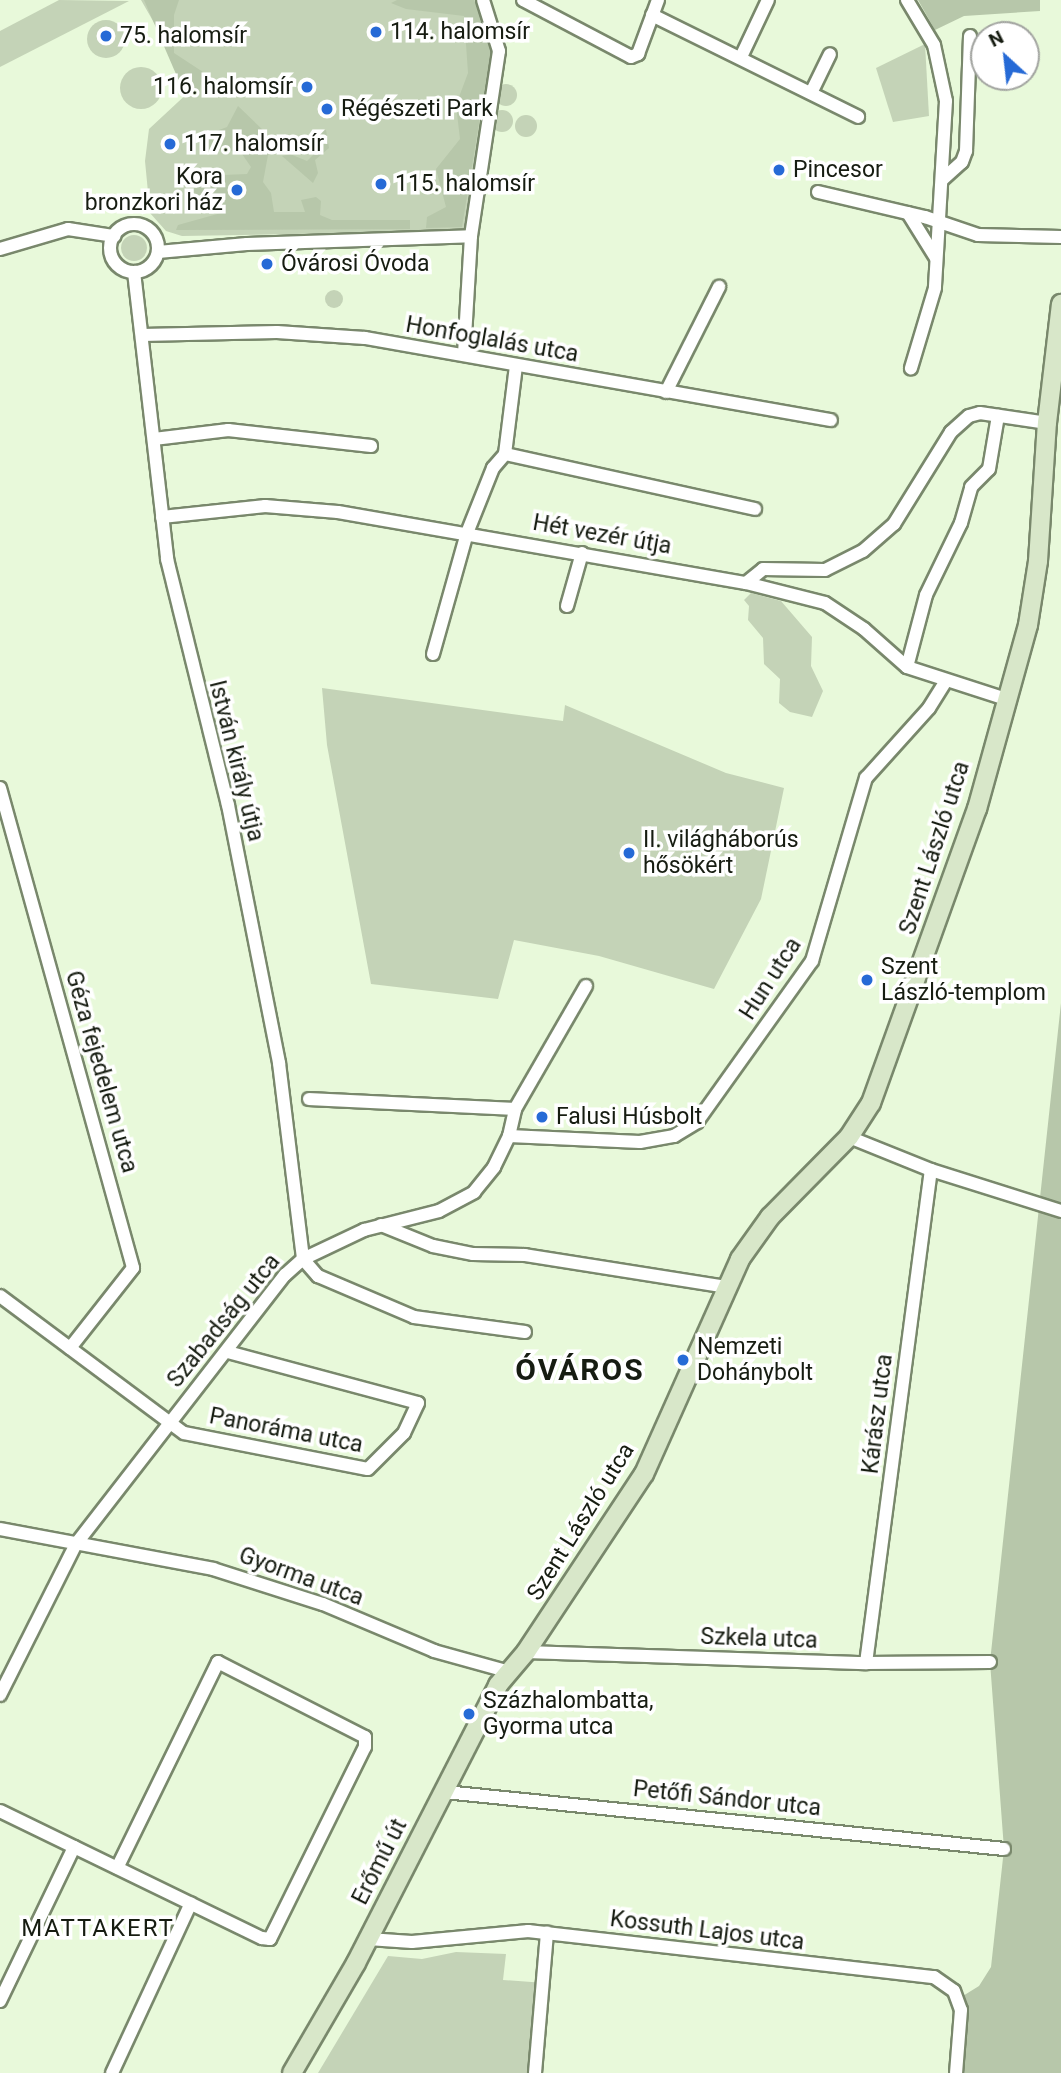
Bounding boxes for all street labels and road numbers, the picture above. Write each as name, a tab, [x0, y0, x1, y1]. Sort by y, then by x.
street label: Honfoglalás utca	[404, 311, 580, 369]
street label: Hét vezér útja	[531, 509, 673, 561]
street label: István király útja	[203, 678, 269, 844]
street label: Szent László utca	[894, 758, 976, 938]
street label: Hun utca	[734, 933, 808, 1025]
street label: Géza fejedelem utca	[59, 968, 143, 1176]
street label: Szabadság utca	[162, 1249, 286, 1393]
street label: Kárász utca	[857, 1352, 899, 1476]
street label: Panoráma utca	[207, 1403, 365, 1459]
street label: Szent László utca	[522, 1438, 640, 1606]
street label: Gyorma utca	[235, 1542, 367, 1612]
street label: Szkela utca	[700, 1623, 818, 1655]
street label: Petőfi Sándor utca	[632, 1775, 822, 1823]
street label: Erőmű út	[347, 1815, 413, 1909]
street label: Kossuth Lajos utca	[608, 1905, 806, 1957]

